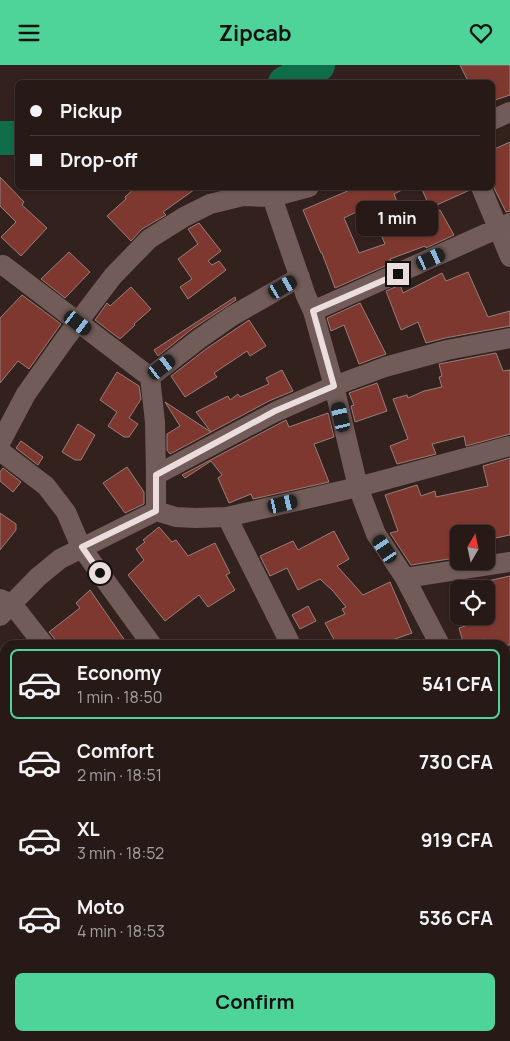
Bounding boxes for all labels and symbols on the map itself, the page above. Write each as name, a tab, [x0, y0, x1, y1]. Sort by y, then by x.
callout: 1 min	[357, 201, 439, 237]
car	[414, 246, 447, 272]
route end	[387, 263, 409, 285]
car	[266, 273, 299, 301]
car	[61, 308, 94, 338]
car	[145, 352, 178, 382]
car	[330, 401, 351, 433]
car	[266, 493, 299, 515]
north arrow	[450, 525, 495, 570]
car	[370, 532, 399, 566]
route start	[89, 562, 111, 584]

